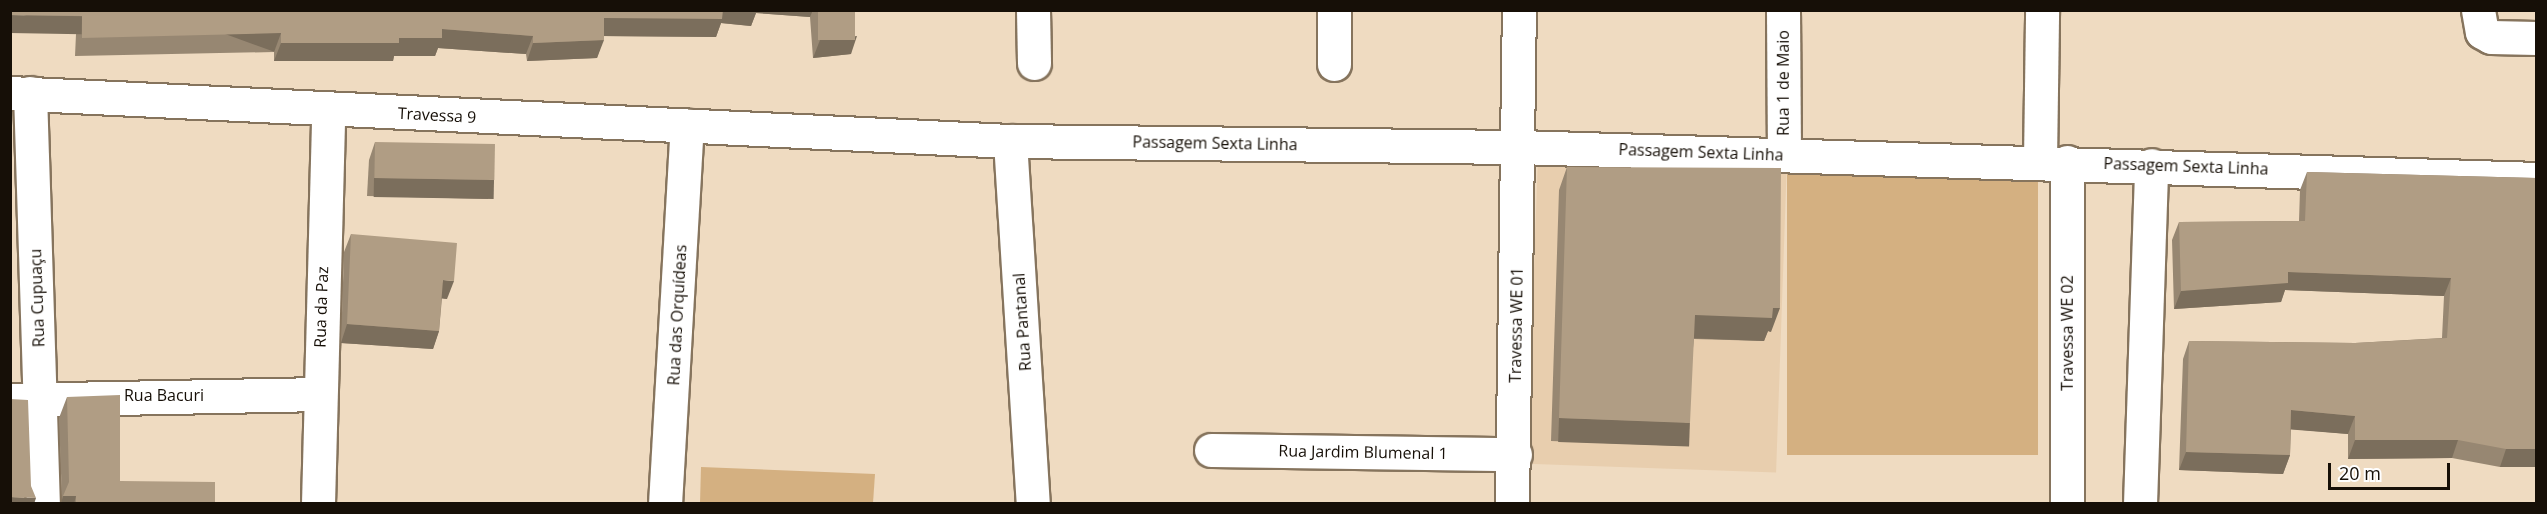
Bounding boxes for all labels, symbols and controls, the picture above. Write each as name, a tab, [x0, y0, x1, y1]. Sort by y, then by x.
street label: Rua 1 de Maio	[1773, 30, 1793, 136]
street label: Travessa 9	[397, 103, 477, 127]
street label: Passagem Sexta Linha	[1132, 132, 1298, 154]
street label: Passagem Sexta Linha	[1618, 140, 1784, 164]
street label: Passagem Sexta Linha	[2103, 154, 2269, 178]
street label: Rua das Orquídeas	[664, 244, 690, 386]
street label: Rua Cupuaçu	[26, 248, 48, 348]
street label: Rua da Paz	[310, 266, 332, 348]
street label: Travessa WE 01	[1505, 267, 1527, 383]
street label: Rua Pantanal	[1009, 272, 1035, 372]
street label: Travessa WE 02	[2057, 275, 2077, 391]
street label: Rua Bacuri	[124, 385, 204, 405]
street label: Rua Jardim Blumenal 1	[1278, 441, 1448, 463]
scale bar	[2331, 451, 2452, 489]
text: 20 m	[2339, 461, 2381, 485]

